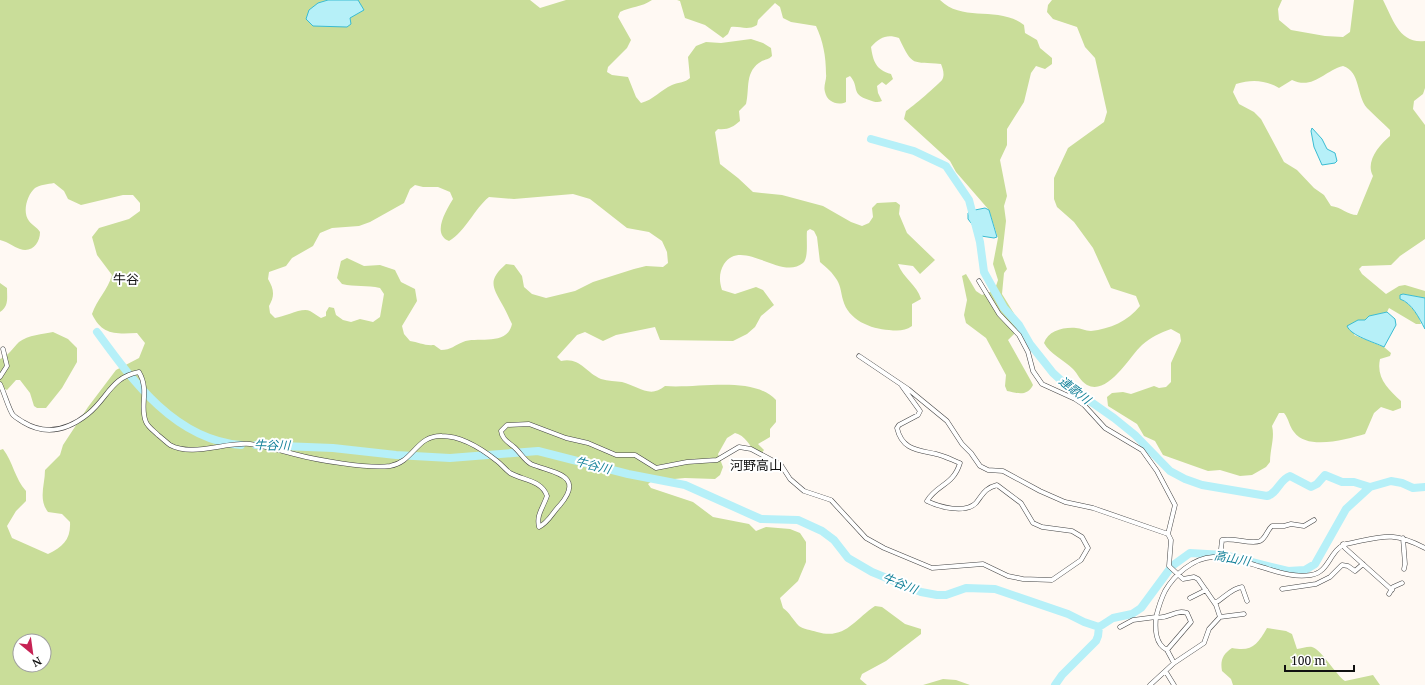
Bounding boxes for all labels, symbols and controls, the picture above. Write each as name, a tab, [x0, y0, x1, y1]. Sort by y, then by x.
district label: 牛谷	[113, 270, 139, 288]
water label: 連歌川	[1056, 372, 1096, 409]
water label: 牛谷川	[254, 436, 292, 454]
water label: 牛谷川	[573, 452, 614, 478]
district label: 河野高山	[730, 456, 782, 474]
water label: 高山川	[1213, 547, 1253, 570]
water label: 牛谷川	[880, 568, 922, 598]
north arrow	[12, 633, 52, 673]
scale bar	[1285, 647, 1354, 673]
text: 100 m	[1291, 652, 1326, 669]
text: N	[29, 654, 45, 671]

